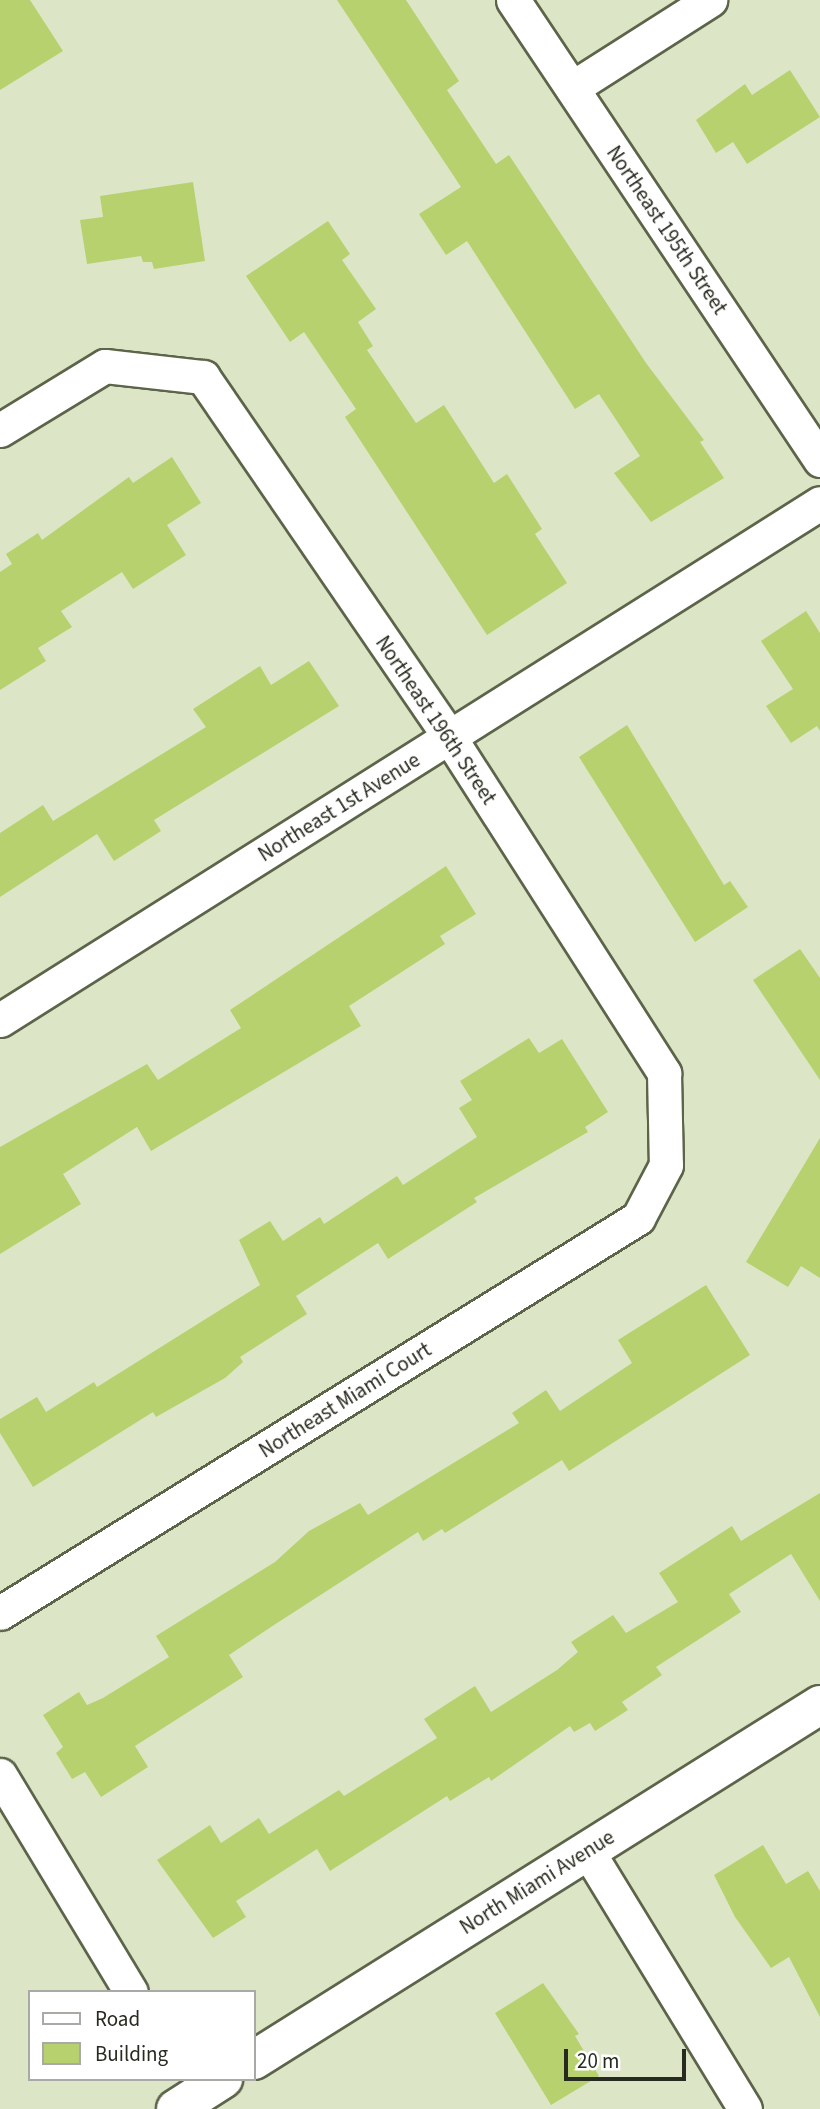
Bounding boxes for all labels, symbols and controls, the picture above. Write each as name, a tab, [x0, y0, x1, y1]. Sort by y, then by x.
street label: Northeast 195th Street	[601, 141, 733, 319]
street label: Northeast 196th Street	[370, 631, 502, 809]
street label: Northeast 1st Avenue	[253, 747, 425, 867]
street label: Northeast Miami Court	[254, 1337, 436, 1463]
street label: North Miami Avenue	[455, 1824, 619, 1940]
legend	[28, 1990, 256, 2081]
text: Road	[95, 2004, 140, 2034]
scale bar	[568, 2036, 690, 2080]
text: Building	[95, 2039, 168, 2069]
text: 20 m	[577, 2046, 619, 2076]

